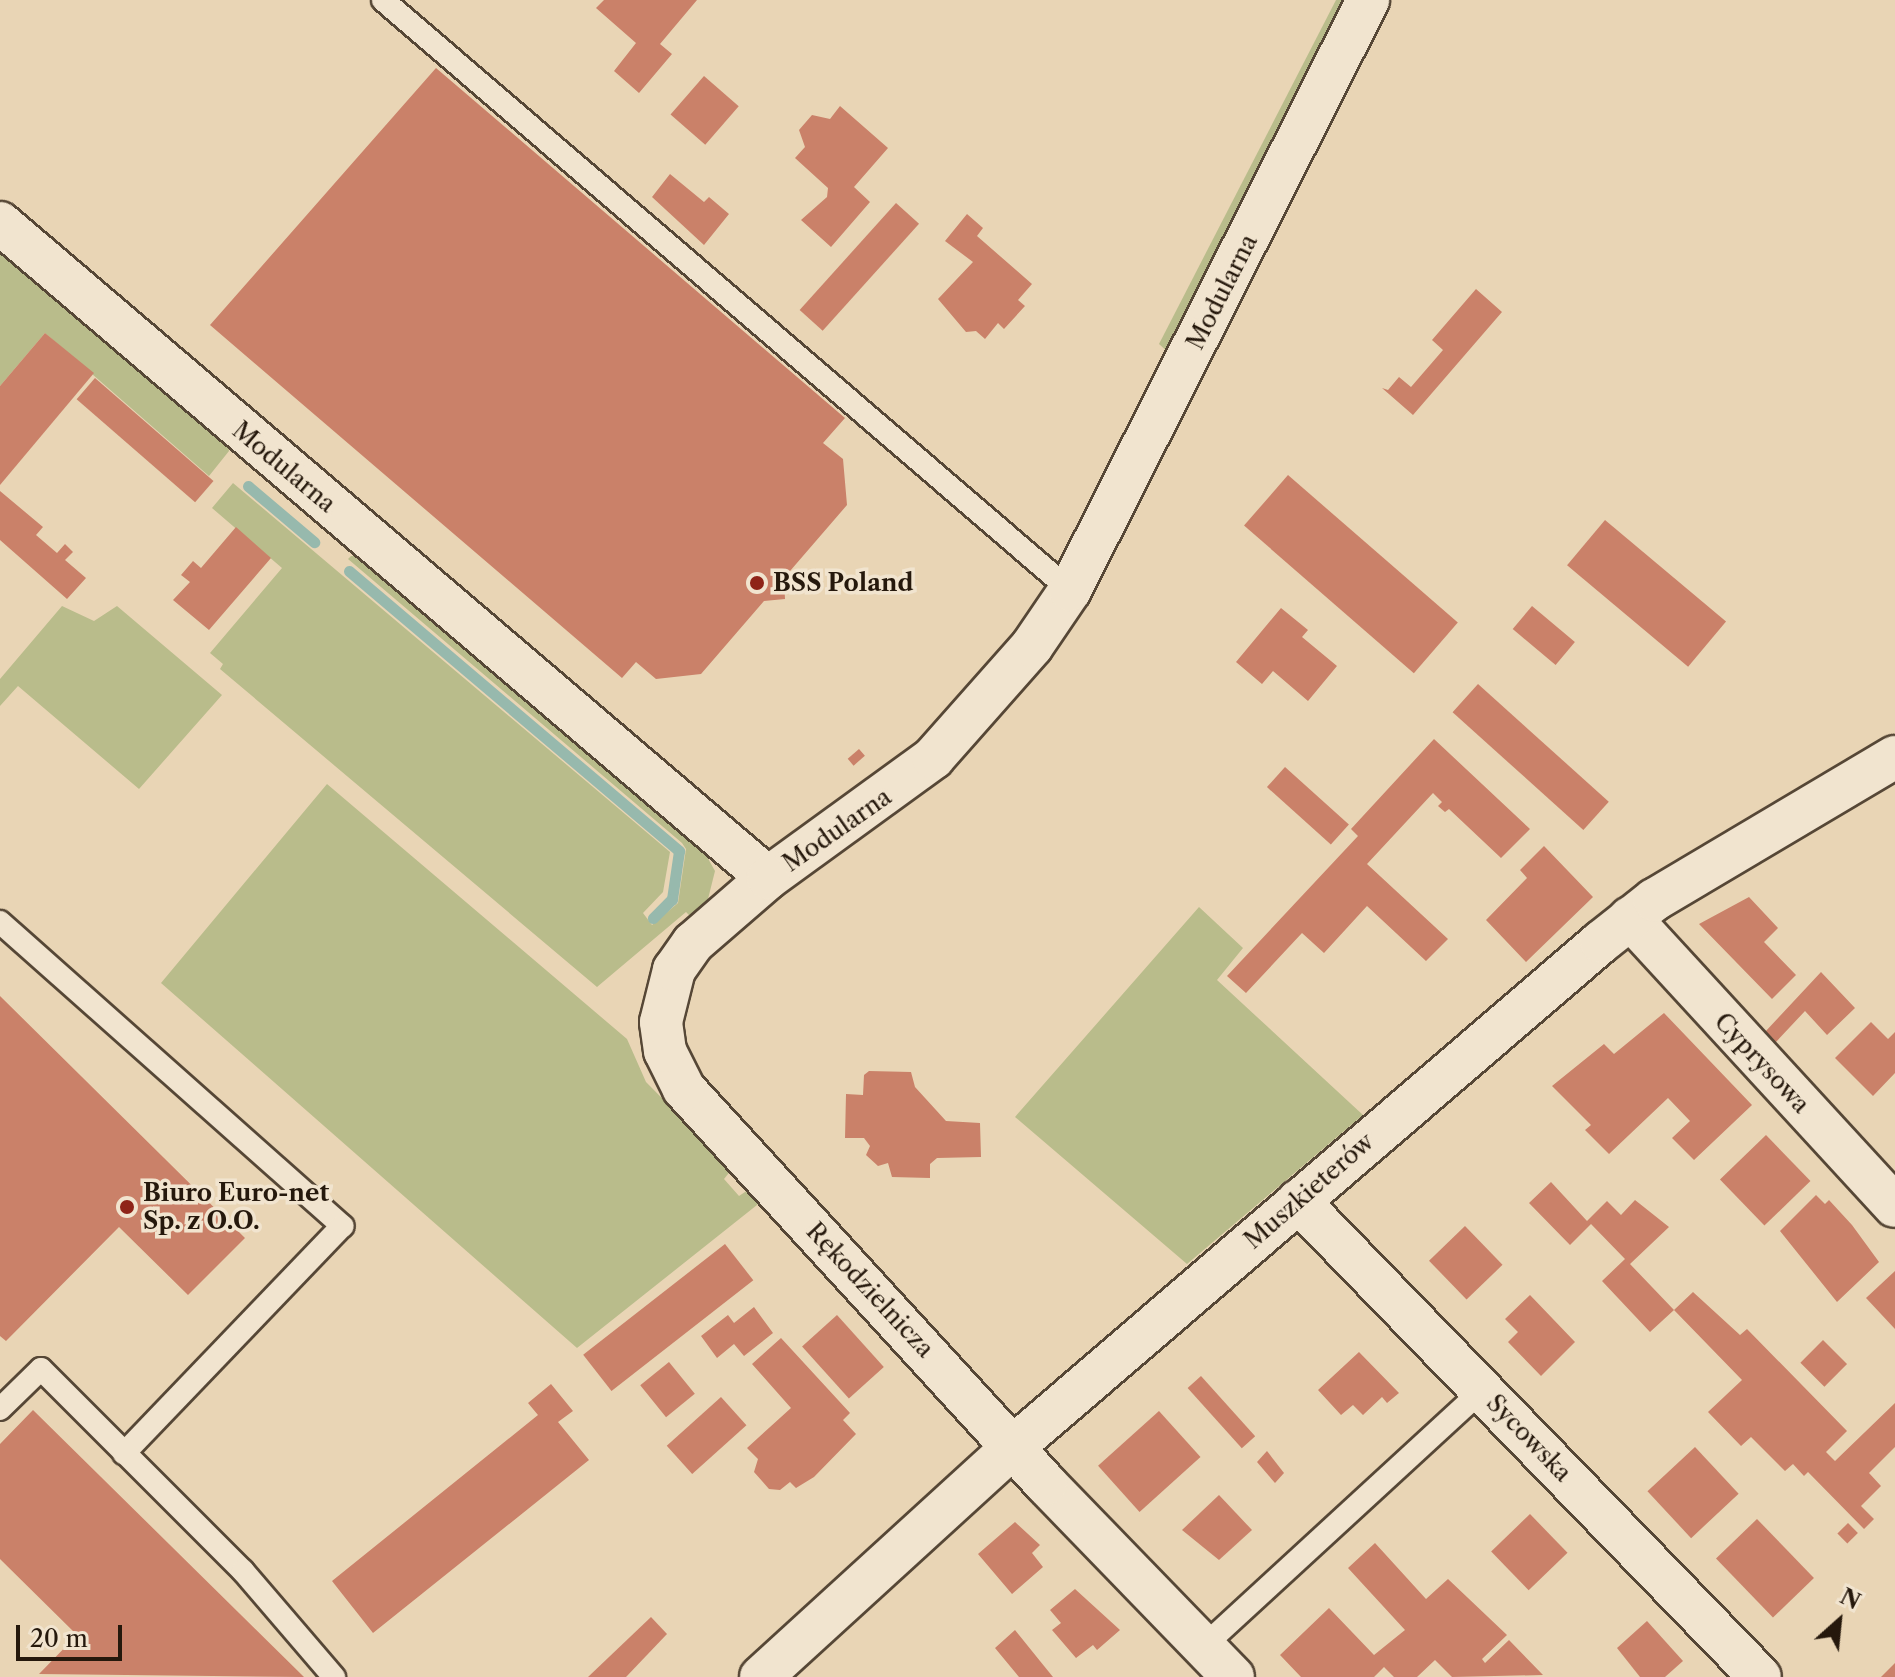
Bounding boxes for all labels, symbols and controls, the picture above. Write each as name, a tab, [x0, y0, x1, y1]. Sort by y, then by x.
street label: Modularna	[1181, 230, 1263, 354]
street label: Modularna	[227, 416, 341, 518]
place label: BSS Poland	[773, 569, 914, 597]
marker: BSS Poland	[748, 574, 766, 592]
street label: Modularna	[777, 782, 897, 878]
street label: Cyprysowa	[1708, 1007, 1816, 1119]
street label: Muszkieterów	[1239, 1127, 1379, 1255]
place label: Biuro Euro-net Sp. z O.O.	[143, 1179, 329, 1235]
marker: Biuro Euro-net Sp. z O.O.	[118, 1198, 136, 1216]
street label: Rękodzielnicza	[800, 1217, 940, 1363]
street label: Sycowska	[1481, 1389, 1577, 1487]
north arrow	[1799, 1581, 1879, 1661]
text: N	[1835, 1583, 1865, 1616]
scale bar	[20, 1609, 126, 1659]
text: 20 m	[30, 1624, 88, 1653]

